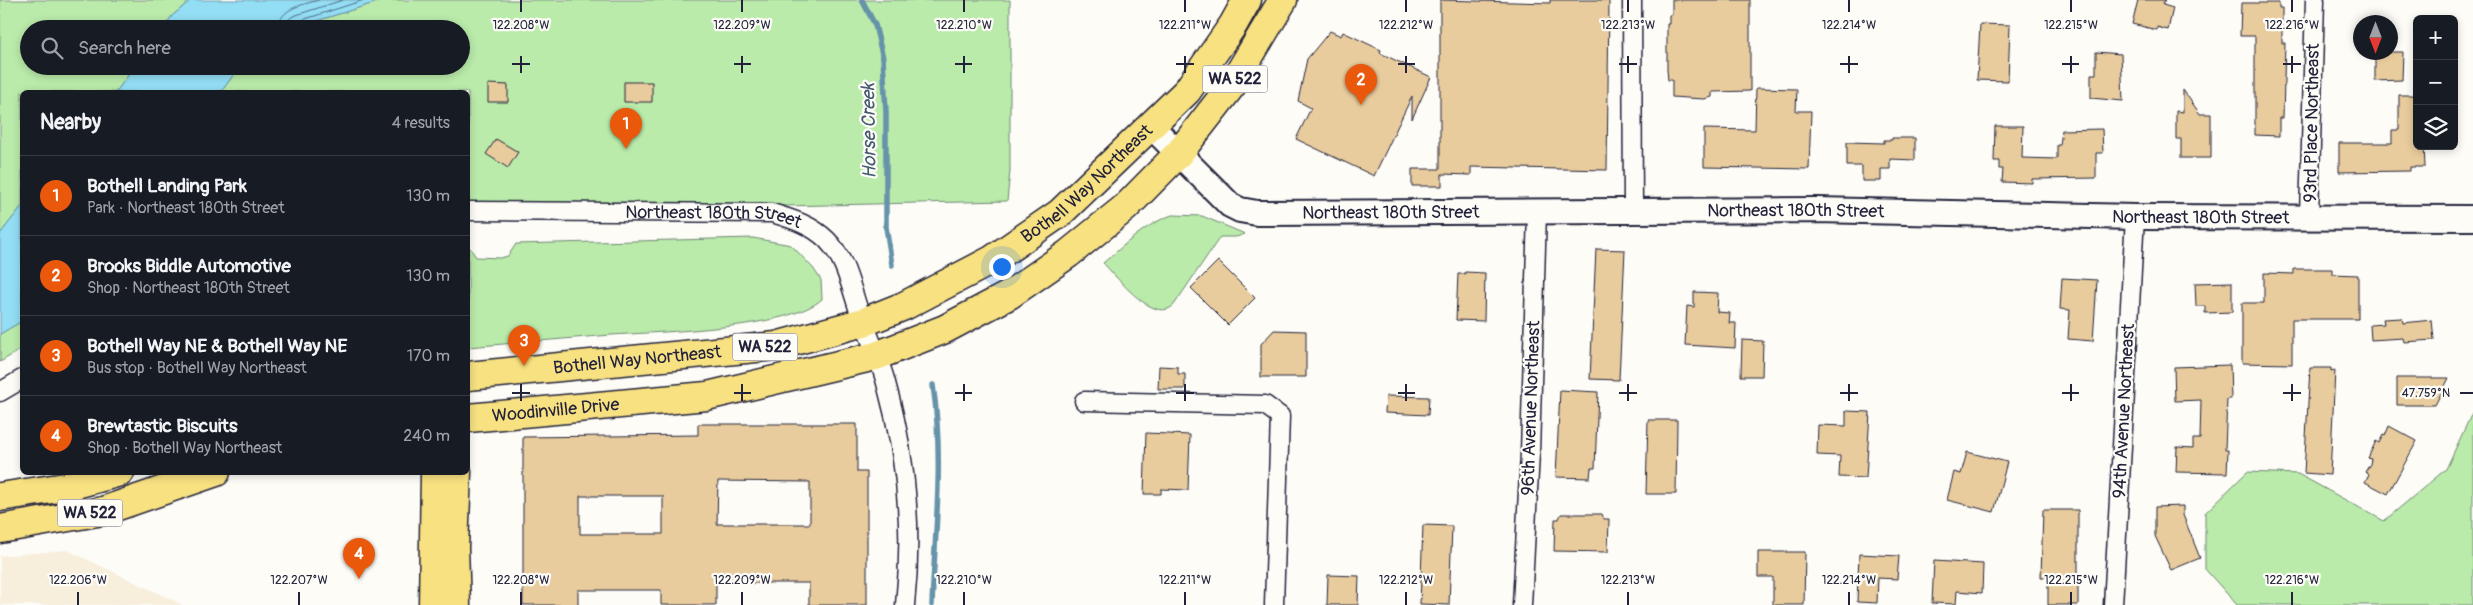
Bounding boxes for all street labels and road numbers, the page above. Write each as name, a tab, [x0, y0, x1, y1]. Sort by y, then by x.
street label: 93rd Place Northeast	[2299, 43, 2325, 203]
road number: WA 522	[1202, 66, 1268, 92]
street label: Bothell Way Northeast	[1016, 118, 1158, 248]
street label: Northeast 180th Street	[1707, 198, 1885, 223]
street label: Northeast 180th Street	[1302, 200, 1480, 224]
street label: Northeast 180th Street	[625, 201, 806, 234]
street label: Northeast 180th Street	[2112, 205, 2290, 229]
street label: 96th Avenue Northeast	[1516, 319, 1546, 496]
street label: 94th Avenue Northeast	[2108, 322, 2140, 499]
road number: WA 522	[732, 334, 798, 361]
street label: Bothell Way Northeast	[552, 340, 723, 379]
street label: Woodinville Drive	[491, 393, 621, 427]
road number: WA 522	[58, 499, 122, 526]

